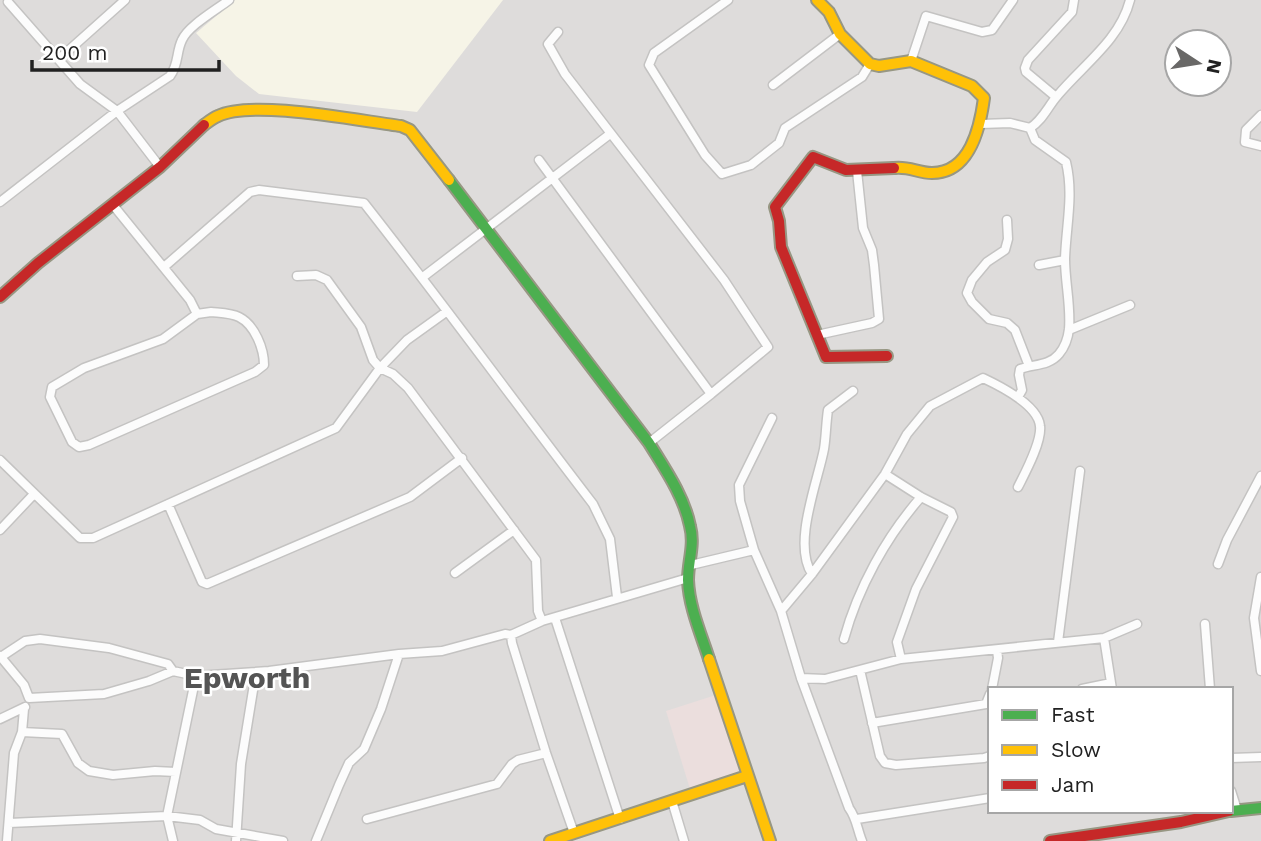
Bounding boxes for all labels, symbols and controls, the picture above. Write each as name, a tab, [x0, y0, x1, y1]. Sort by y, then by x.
scale bar	[32, 28, 219, 72]
north arrow	[1163, 28, 1233, 98]
text: 200 m	[42, 40, 108, 65]
text: N	[1201, 57, 1227, 76]
district label: Epworth	[184, 660, 310, 695]
legend	[988, 687, 1233, 813]
text: Fast	[1051, 702, 1095, 727]
text: Slow	[1051, 737, 1101, 762]
text: Jam	[1051, 772, 1094, 797]

